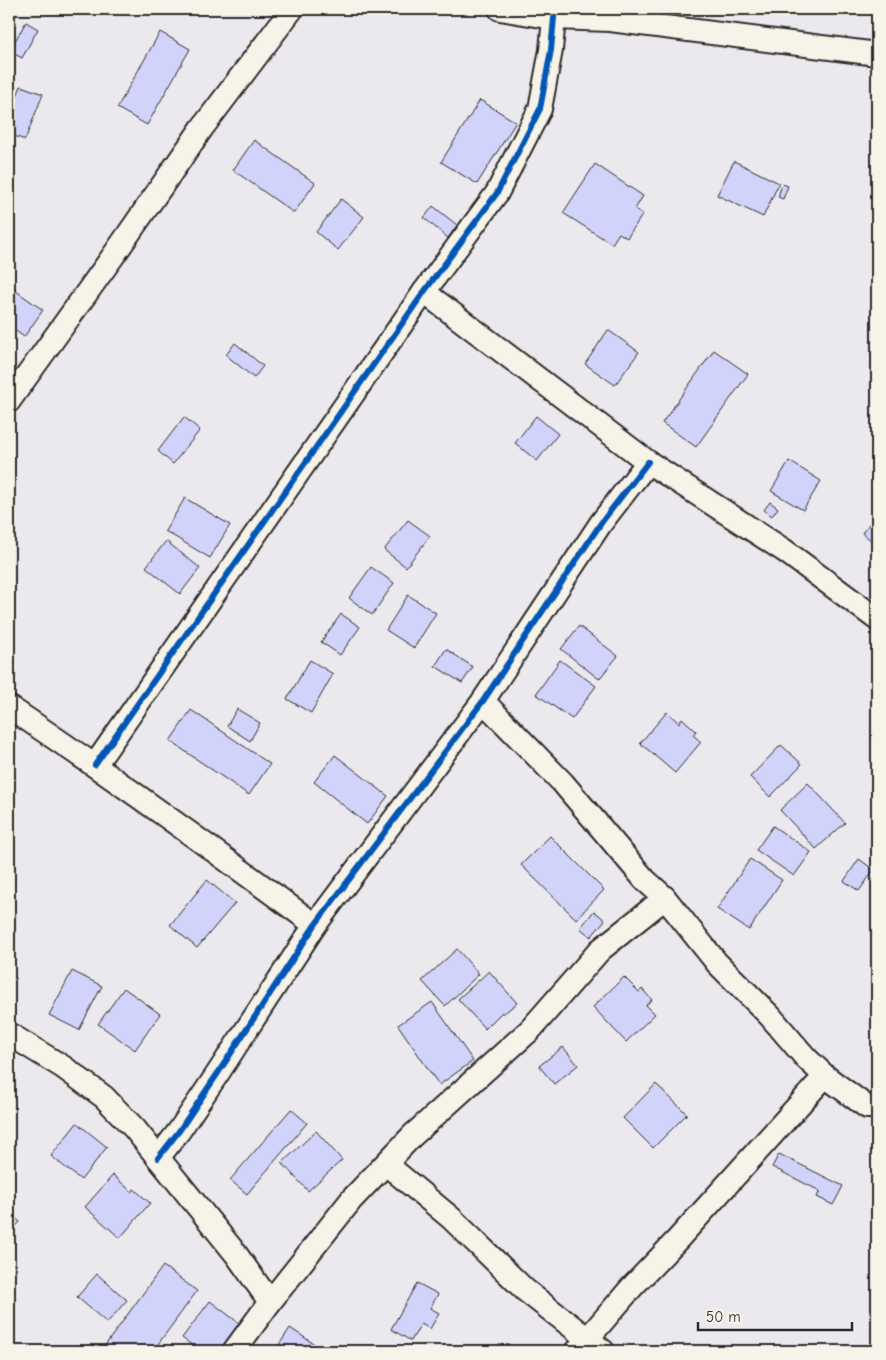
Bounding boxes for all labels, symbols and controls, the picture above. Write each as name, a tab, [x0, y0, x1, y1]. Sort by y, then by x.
scale bar	[698, 1300, 852, 1332]
text: 50 m	[706, 1308, 741, 1326]

